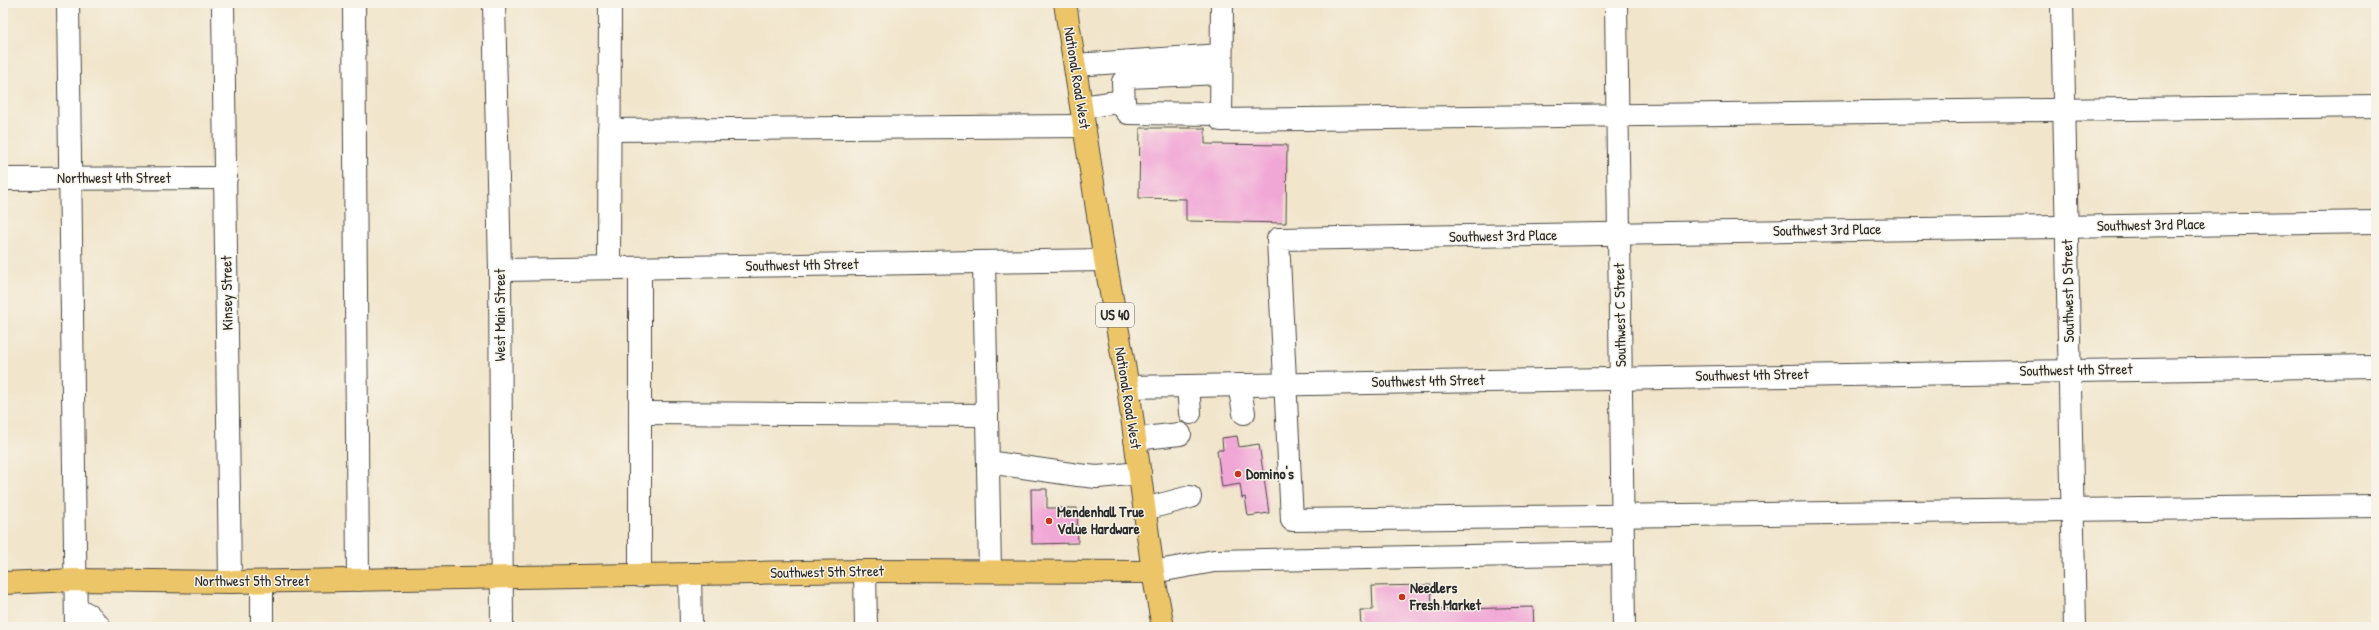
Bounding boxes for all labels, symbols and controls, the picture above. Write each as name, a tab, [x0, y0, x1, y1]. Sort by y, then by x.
street label: National Road West	[1059, 26, 1096, 131]
street label: Northwest 4th Street	[57, 167, 172, 188]
street label: Southwest 3rd Place	[2097, 213, 2205, 236]
street label: Southwest 3rd Place	[1773, 218, 1881, 241]
street label: Southwest 3rd Place	[1449, 224, 1557, 247]
street label: Southwest D Street	[2056, 238, 2079, 343]
street label: Southwest 4th Street	[745, 253, 860, 276]
street label: Kinsey Street	[215, 255, 238, 330]
street label: Southwest C Street	[1608, 262, 1631, 367]
street label: West Main Street	[489, 268, 510, 361]
road number: US 40	[1096, 303, 1134, 327]
street label: National Road West	[1110, 346, 1147, 451]
street label: Southwest 4th Street	[2019, 358, 2134, 381]
street label: Southwest 4th Street	[1695, 363, 1810, 386]
street label: Southwest 4th Street	[1371, 369, 1486, 392]
place label: Domino's	[1246, 463, 1294, 484]
marker: Domino's	[1233, 469, 1243, 479]
place label: Mendenhall True Value Hardware	[1057, 501, 1144, 539]
marker: Mendenhall True Value Hardware	[1044, 516, 1054, 526]
street label: Southwest 5th Street	[770, 560, 885, 583]
street label: Northwest 5th Street	[195, 570, 310, 591]
place label: Needlers Fresh Market	[1409, 577, 1482, 615]
marker: Needlers Fresh Market	[1397, 592, 1407, 602]

